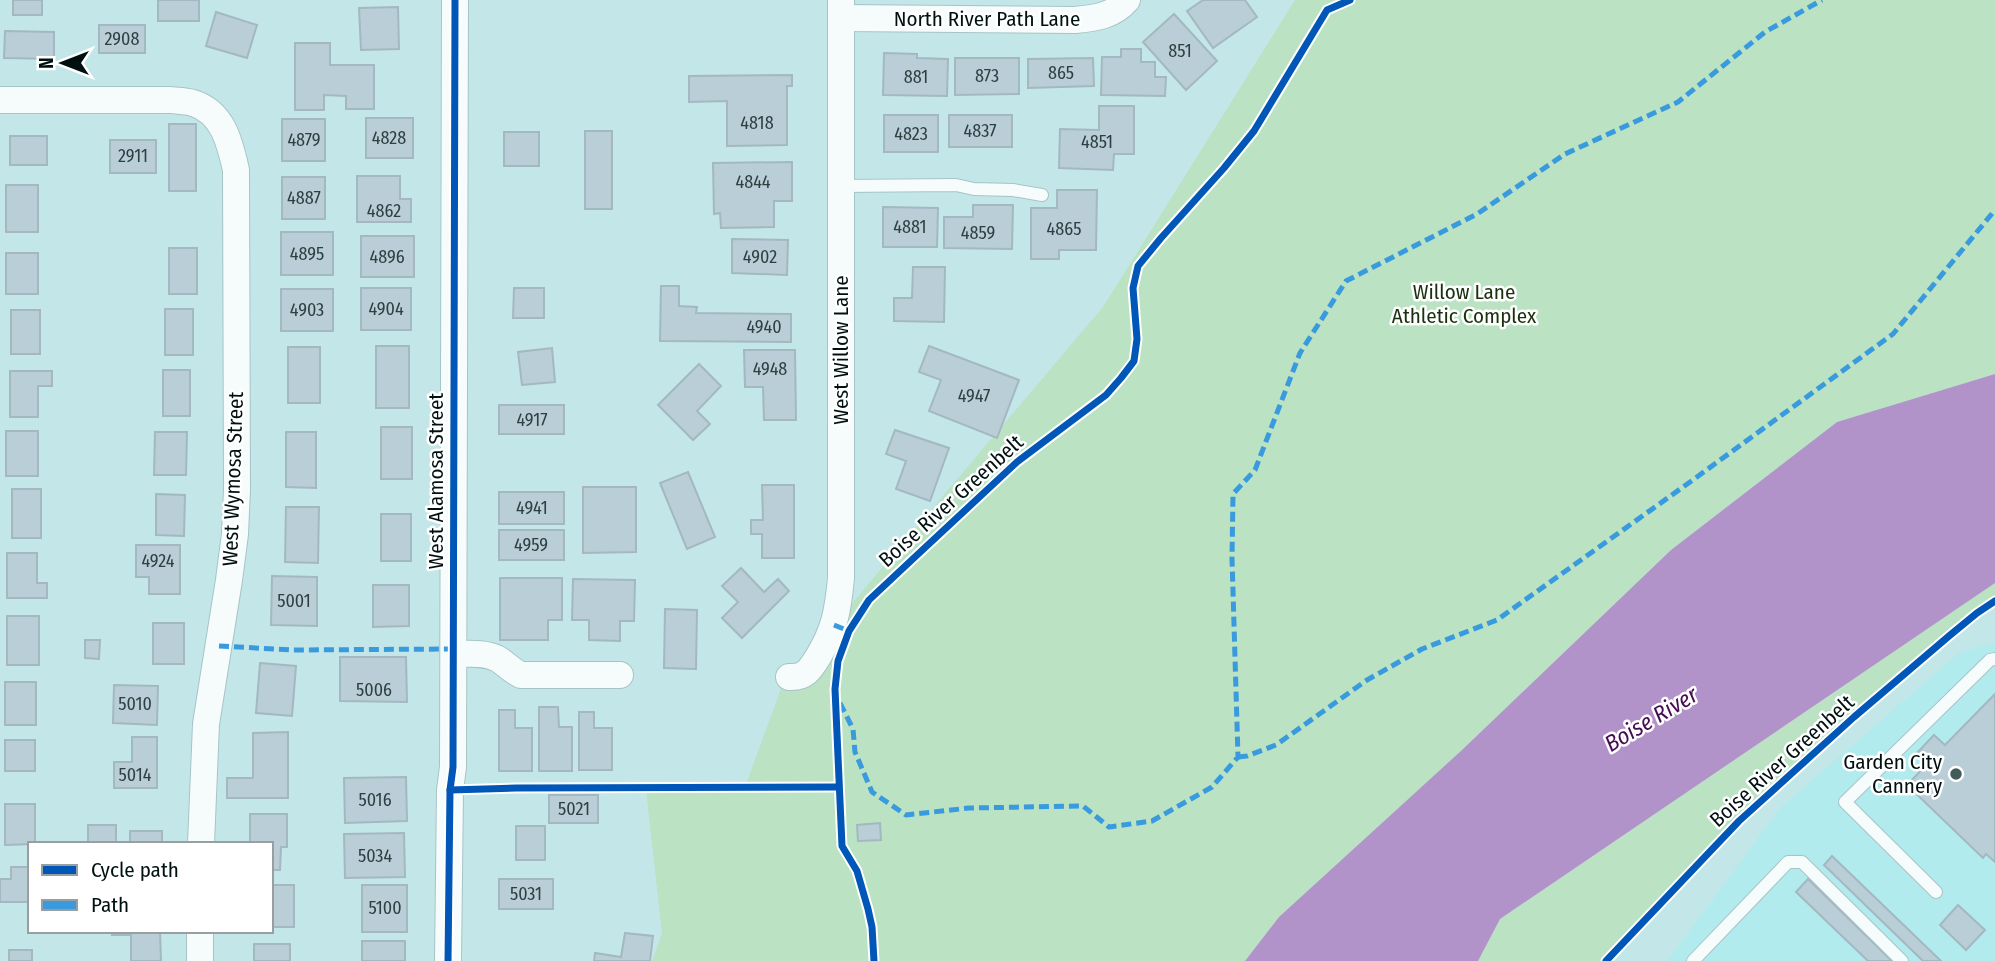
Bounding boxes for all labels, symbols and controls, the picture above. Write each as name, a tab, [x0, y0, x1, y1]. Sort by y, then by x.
street label: North River Path Lane	[894, 6, 1080, 32]
north arrow	[28, 28, 98, 98]
house number: 2908	[105, 28, 139, 50]
house number: 851	[1168, 40, 1192, 62]
text: N	[35, 57, 58, 69]
house number: 865	[1048, 62, 1074, 84]
house number: 873	[975, 65, 999, 87]
house number: 881	[904, 66, 928, 88]
house number: 4818	[740, 112, 774, 134]
house number: 4837	[963, 120, 997, 142]
house number: 4823	[894, 123, 928, 145]
house number: 4828	[372, 127, 406, 149]
house number: 4879	[287, 129, 321, 151]
house number: 4851	[1081, 131, 1113, 153]
house number: 2911	[118, 145, 148, 167]
house number: 4844	[735, 171, 771, 193]
house number: 4887	[287, 187, 321, 209]
house number: 4862	[367, 200, 401, 222]
house number: 4881	[893, 216, 927, 238]
house number: 4865	[1047, 218, 1081, 240]
house number: 4859	[961, 222, 995, 244]
house number: 4895	[290, 243, 324, 265]
house number: 4896	[369, 246, 405, 268]
house number: 4902	[743, 246, 777, 268]
street label: West Willow Lane	[828, 275, 854, 425]
park label: Willow Lane Athletic Complex	[1392, 279, 1537, 329]
house number: 4904	[368, 298, 404, 320]
house number: 4903	[290, 299, 324, 321]
house number: 4940	[746, 316, 782, 338]
house number: 4948	[753, 358, 787, 380]
house number: 4947	[958, 385, 990, 407]
street label: West Wymosa Street	[217, 391, 249, 567]
street label: West Alamosa Street	[423, 393, 449, 569]
house number: 4917	[516, 409, 548, 431]
street label: Boise River Greenbelt	[873, 429, 1029, 573]
house number: 4941	[516, 497, 548, 519]
house number: 4959	[514, 534, 548, 556]
house number: 4924	[141, 550, 175, 572]
house number: 5001	[277, 590, 311, 612]
house number: 5006	[356, 679, 392, 701]
water label: Boise River	[1599, 680, 1704, 758]
street label: Boise River Greenbelt	[1704, 689, 1860, 833]
house number: 5010	[118, 693, 152, 715]
place label: Garden City Cannery	[1843, 749, 1943, 799]
house number: 5014	[119, 764, 152, 786]
marker: Garden City Cannery	[1948, 766, 1964, 782]
house number: 5016	[358, 789, 392, 811]
house number: 5021	[558, 798, 590, 820]
legend	[28, 842, 273, 933]
house number: 5034	[358, 845, 392, 867]
text: Cycle path	[91, 857, 179, 883]
house number: 5031	[510, 883, 542, 905]
text: Path	[91, 892, 129, 918]
house number: 5100	[368, 897, 402, 919]

